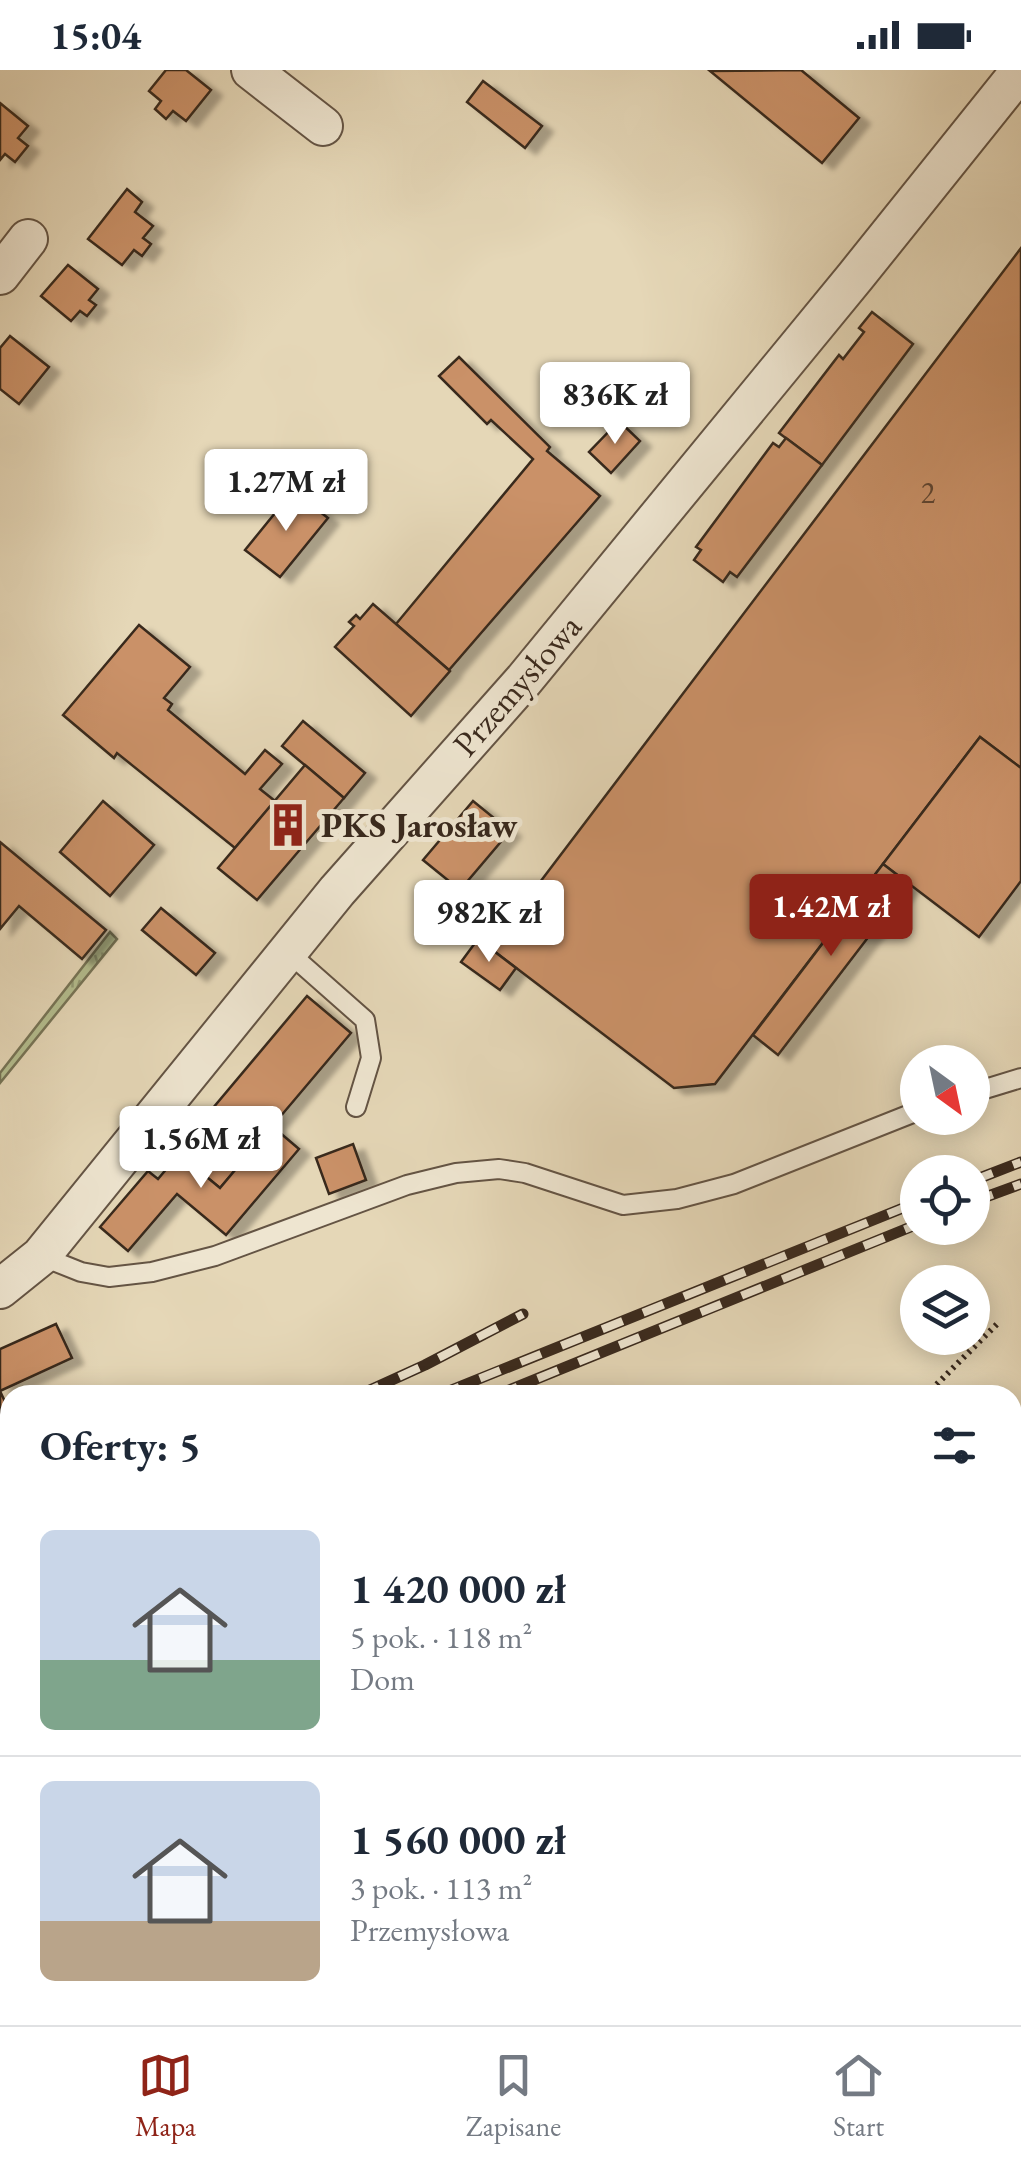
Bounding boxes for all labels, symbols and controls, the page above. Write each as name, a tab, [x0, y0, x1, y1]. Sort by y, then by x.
text: 15:04	[50, 11, 141, 60]
pin: 836K zł	[523, 362, 707, 447]
text: 836K zł	[562, 373, 668, 415]
pin: 1.27M zł	[183, 449, 389, 534]
text: 1.27M zł	[227, 460, 345, 502]
house number: 2	[921, 473, 936, 512]
street label: Przemysłowa	[442, 604, 591, 765]
building icon: PKS Jarosław	[264, 801, 312, 849]
place label: PKS Jarosław	[321, 802, 518, 847]
pin: 1.42M zł	[728, 874, 934, 959]
pin: 982K zł	[397, 880, 581, 965]
text: 1.42M zł	[772, 885, 890, 927]
text: 982K zł	[436, 891, 542, 933]
north arrow	[900, 1045, 990, 1135]
map controls	[900, 1045, 990, 1355]
pin: 1.56M zł	[98, 1106, 304, 1191]
text: 1.56M zł	[142, 1117, 260, 1159]
button: locate	[900, 1155, 990, 1245]
button: layers	[900, 1265, 990, 1355]
text: Oferty: 5	[40, 1418, 201, 1473]
icon: filters	[927, 1418, 982, 1473]
text: 1 420 000 zł	[350, 1561, 566, 1616]
icon: home	[120, 1570, 240, 1690]
text: 5 pok. · 118 m²	[350, 1616, 532, 1658]
text: Dom	[350, 1658, 415, 1700]
text: 1 560 000 zł	[350, 1812, 566, 1867]
icon: home	[120, 1821, 240, 1941]
text: 3 pok. · 113 m²	[350, 1867, 532, 1909]
text: Przemysłowa	[350, 1909, 509, 1951]
tab: Mapa	[135, 2048, 196, 2144]
tab: Zapisane	[466, 2048, 561, 2144]
tab: Start	[831, 2048, 886, 2144]

